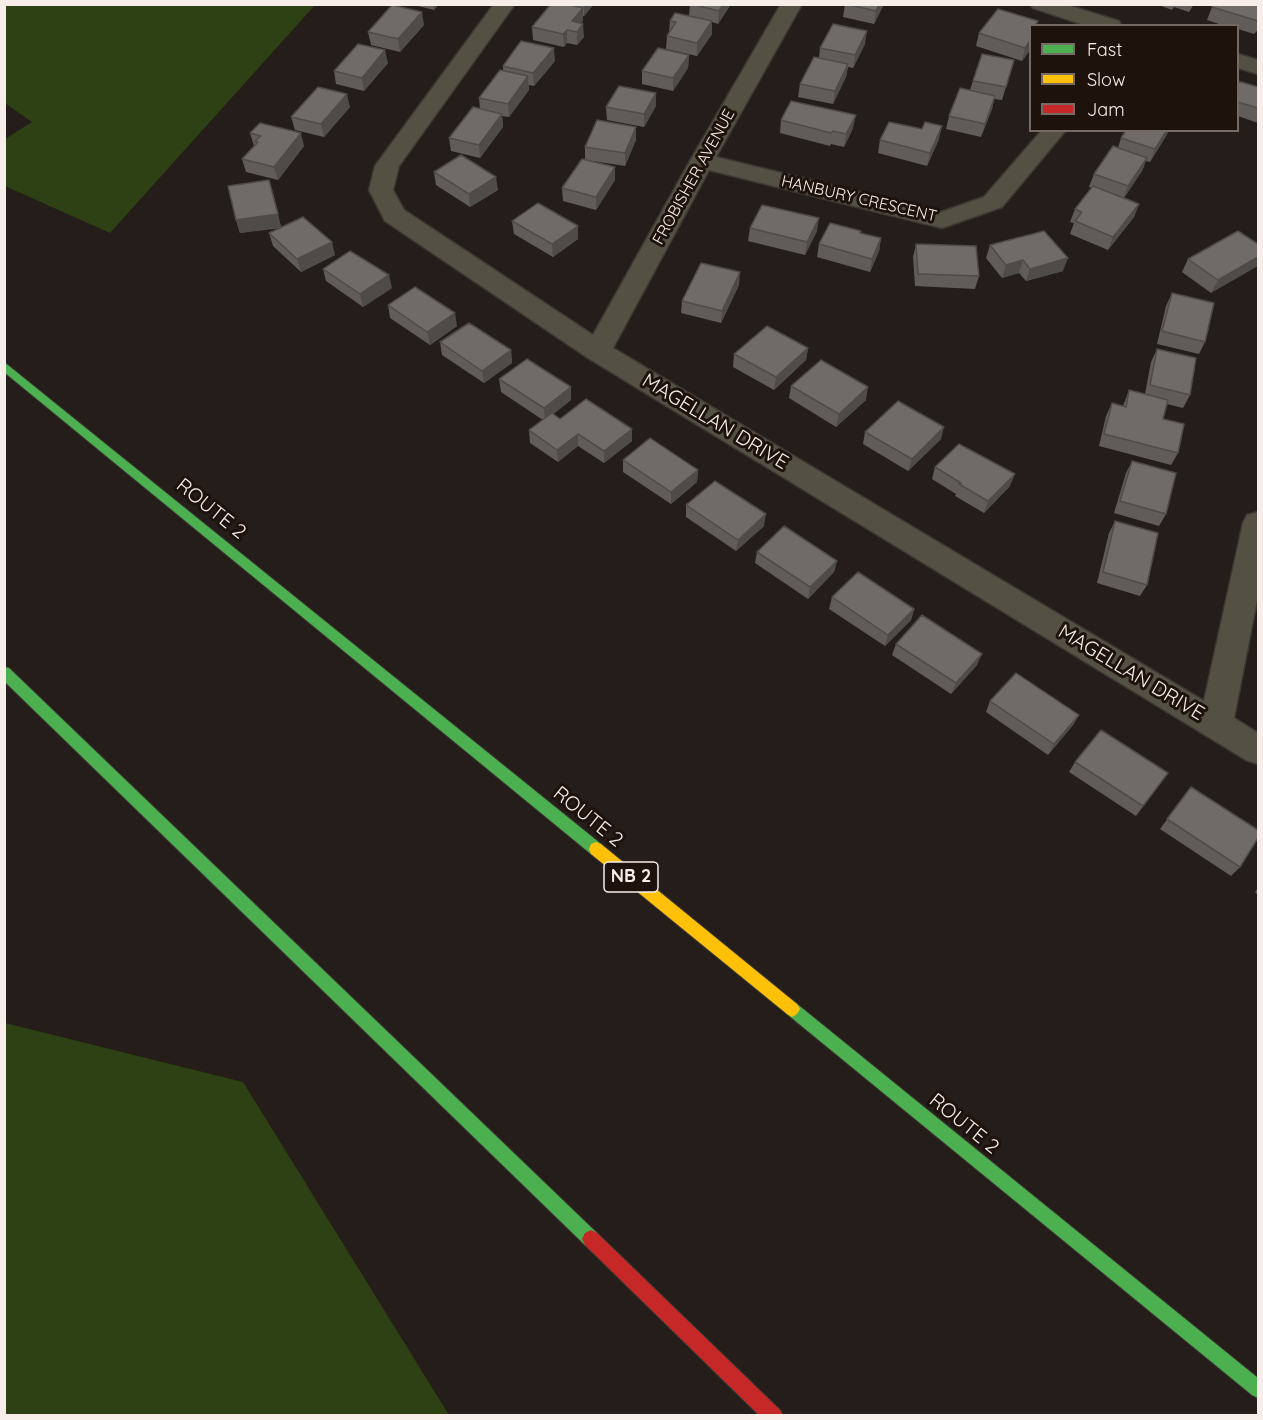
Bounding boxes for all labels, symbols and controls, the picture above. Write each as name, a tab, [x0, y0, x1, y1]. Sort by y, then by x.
legend	[1029, 24, 1239, 132]
text: Fast	[1087, 38, 1122, 61]
text: Slow	[1087, 68, 1125, 91]
text: Jam	[1087, 98, 1125, 121]
street label: FROBISHER AVENUE	[649, 106, 739, 248]
street label: HANBURY CRESCENT	[779, 172, 939, 226]
street label: MAGELLAN DRIVE	[638, 369, 792, 475]
street label: ROUTE 2	[171, 474, 251, 544]
street label: MAGELLAN DRIVE	[1054, 620, 1208, 726]
street label: ROUTE 2	[548, 782, 628, 852]
road number: NB 2	[604, 862, 658, 892]
street label: ROUTE 2	[924, 1089, 1004, 1159]

